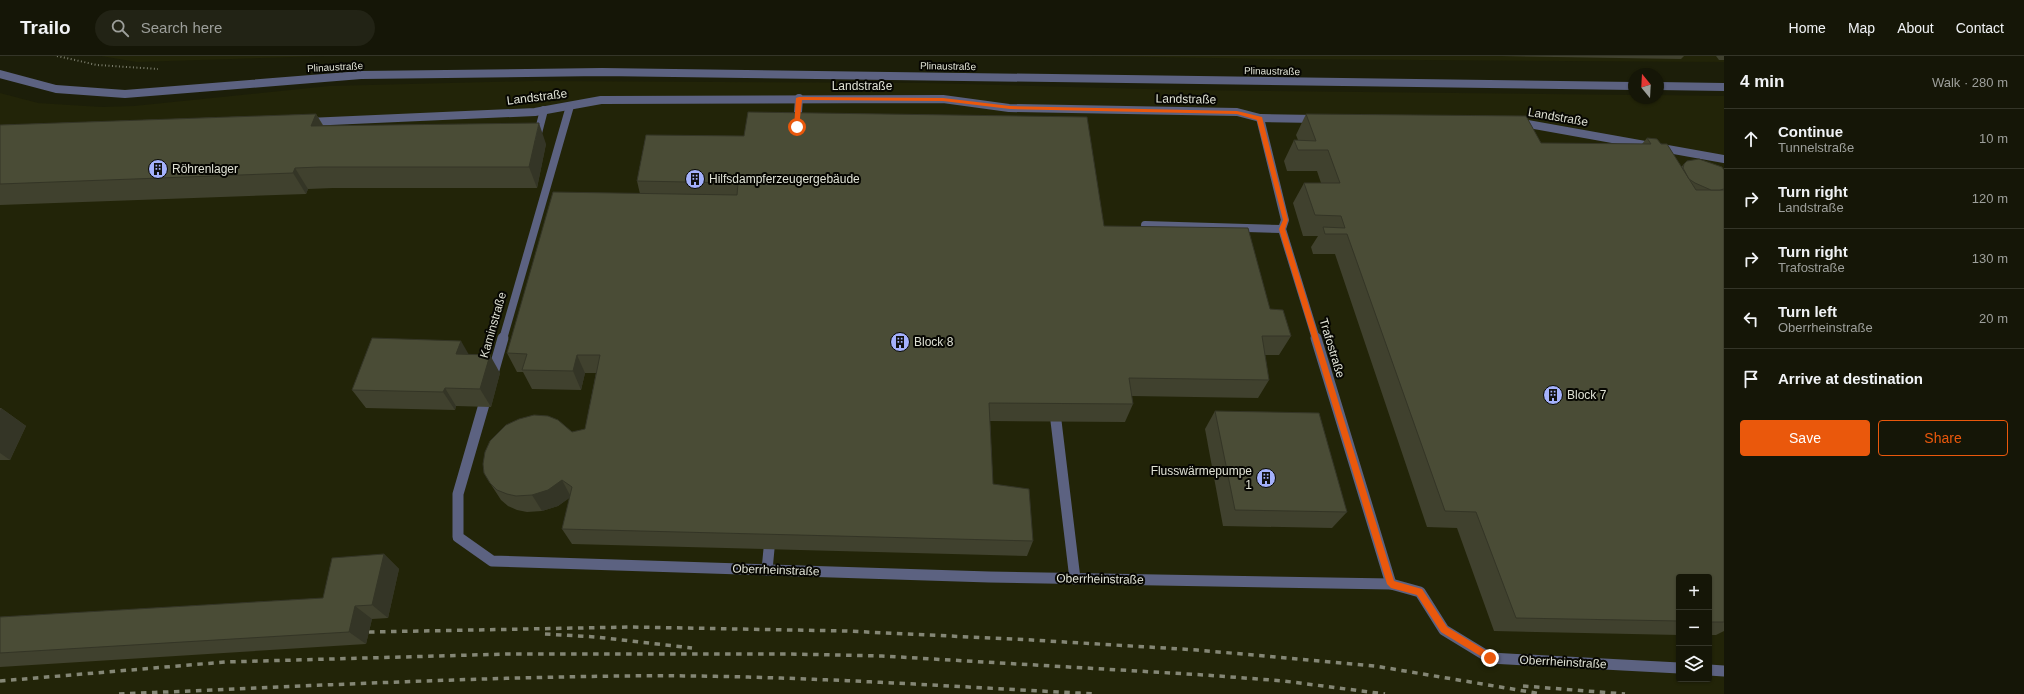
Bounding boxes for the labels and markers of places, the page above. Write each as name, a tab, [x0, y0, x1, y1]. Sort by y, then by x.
building icon: Röhrenlager	[147, 158, 169, 180]
place label: Röhrenlager	[172, 162, 238, 176]
building icon: Hilfsdampferzeugergebäude	[684, 168, 706, 190]
place label: Hilfsdampferzeugergebäude	[709, 172, 860, 186]
building icon: Block 8	[889, 331, 911, 353]
place label: Block 8	[914, 335, 954, 349]
building icon: Block 7	[1542, 384, 1564, 406]
place label: Block 7	[1567, 388, 1607, 402]
place label: Flusswärmepumpe 1	[1151, 464, 1252, 492]
building icon: Flusswärmepumpe 1	[1255, 467, 1277, 489]

